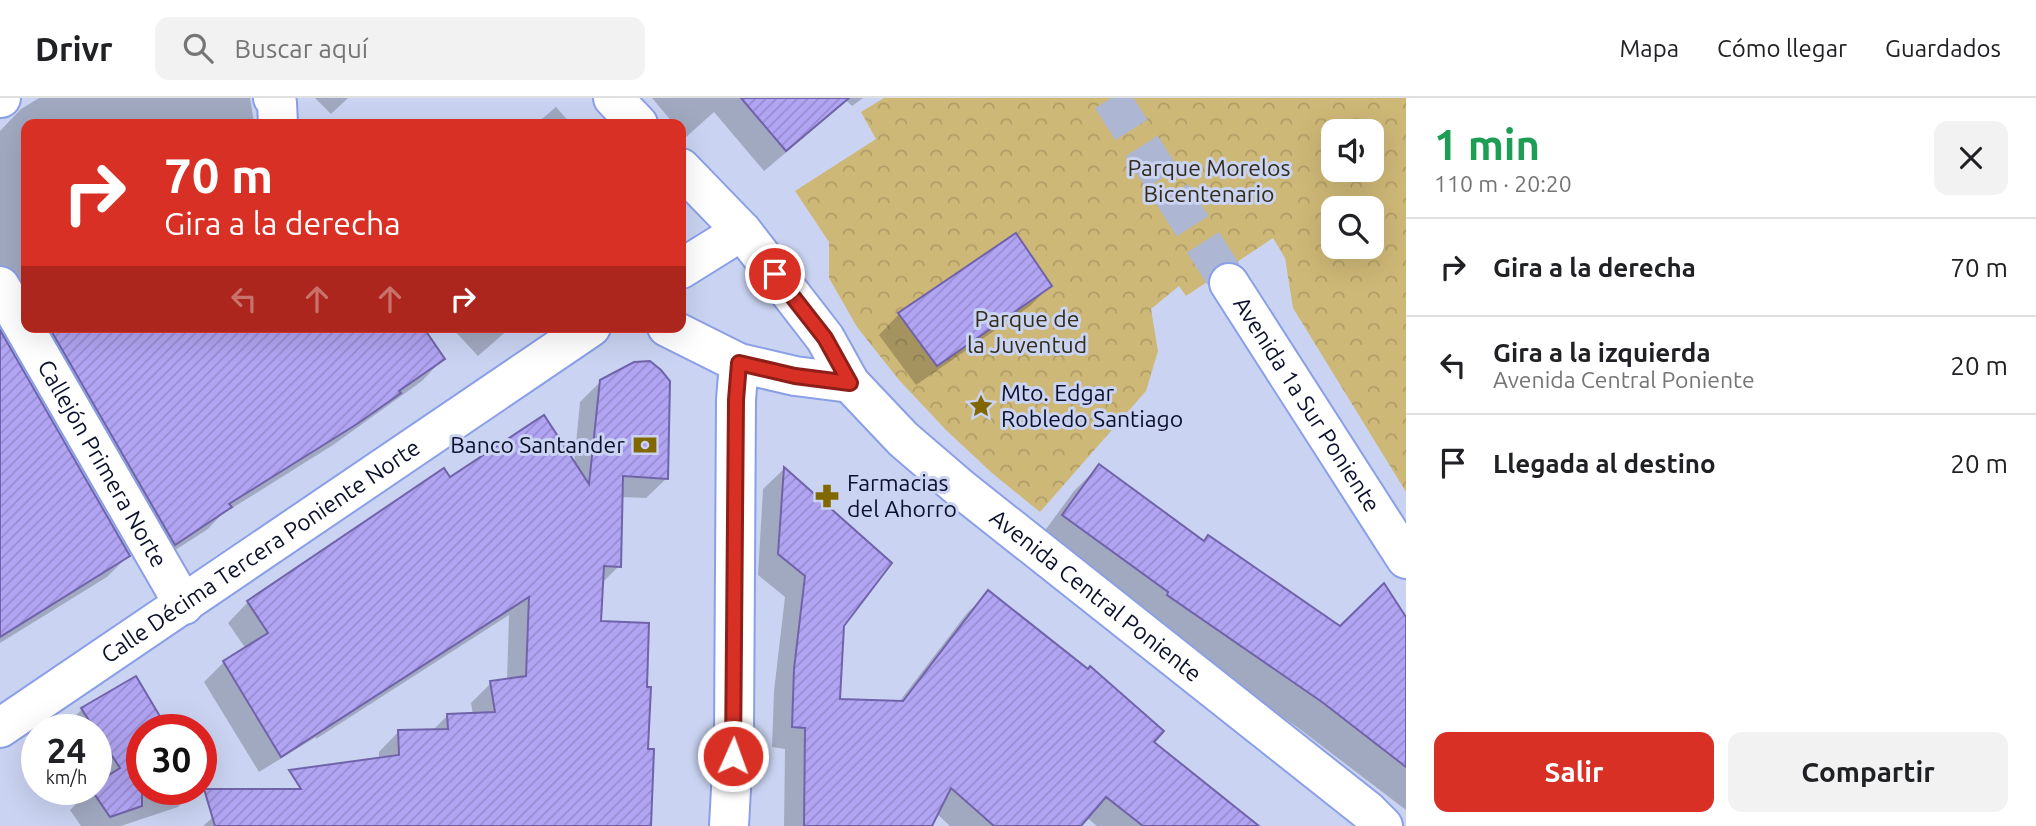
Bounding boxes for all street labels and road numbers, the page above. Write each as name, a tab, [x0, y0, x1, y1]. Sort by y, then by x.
street label: Avenida 1a Sur Poniente	[1229, 292, 1385, 516]
street label: Callejón Primera Norte	[33, 355, 172, 571]
street label: Calle Décima Tercera Poniente Norte	[96, 434, 424, 668]
street label: Avenida Central Poniente	[986, 504, 1207, 686]

